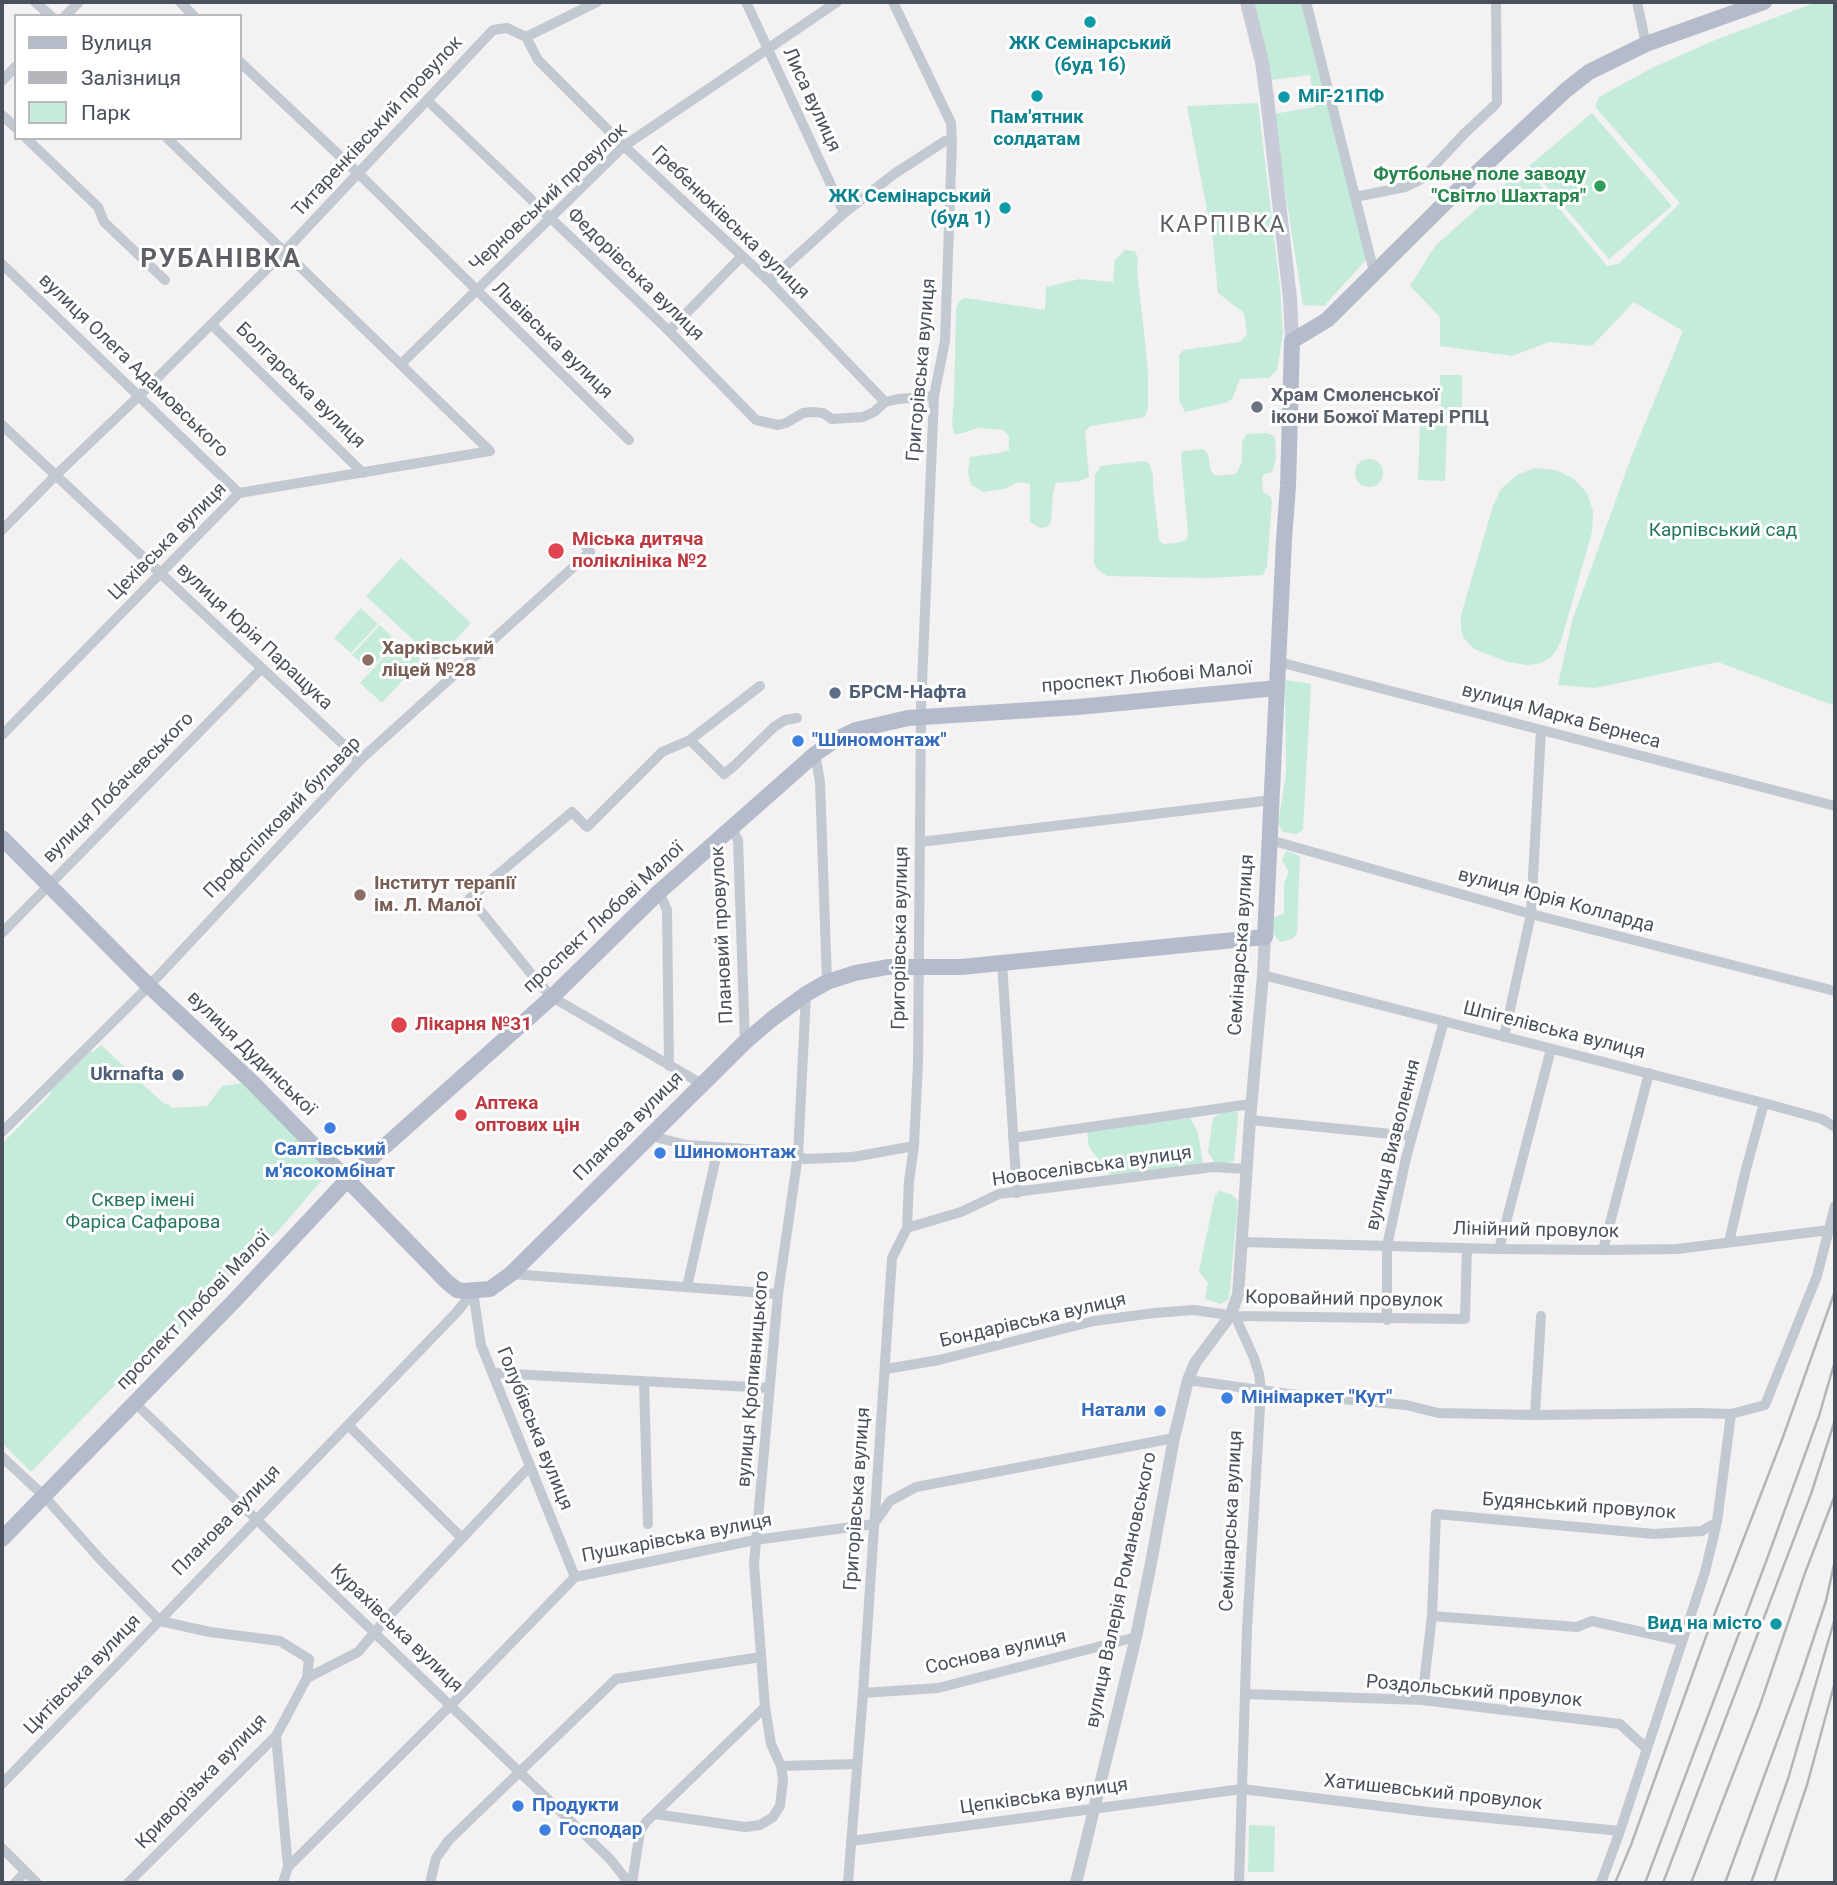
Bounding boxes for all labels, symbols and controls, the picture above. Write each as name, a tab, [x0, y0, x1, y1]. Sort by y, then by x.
legend	[14, 14, 242, 140]
marker: ЖК Семінарський (буд 1б)	[1082, 14, 1098, 30]
text: Вулиця	[81, 31, 152, 55]
street label: Титаренківський провулок	[288, 32, 468, 222]
place label: ЖК Семінарський (буд 1б)	[1009, 33, 1171, 77]
street label: Лиса вулиця	[777, 44, 845, 156]
text: Залізниця	[81, 66, 181, 90]
place label: МіГ-21ПФ	[1298, 86, 1384, 108]
marker: Пам'ятник солдатам	[1029, 88, 1045, 104]
marker: МіГ-21ПФ	[1276, 89, 1292, 105]
text: Парк	[81, 101, 131, 125]
place label: Пам'ятник солдатам	[990, 107, 1084, 151]
street label: Черновський провулок	[465, 119, 633, 277]
street label: Гребенюківська вулиця	[646, 142, 814, 304]
place label: Футбольне поле заводу "Світло Шахтаря"	[1373, 164, 1586, 208]
marker: Футбольне поле заводу "Світло Шахтаря"	[1592, 178, 1608, 194]
place label: ЖК Семінарський (буд 1)	[829, 186, 991, 230]
marker: ЖК Семінарський (буд 1)	[997, 200, 1013, 216]
street label: Федорівська вулиця	[562, 204, 708, 346]
district label: КАРПІВКА	[1160, 212, 1286, 240]
district label: РУБАНІВКА	[141, 244, 301, 276]
street label: вулиця Олега Адамовського	[33, 269, 233, 463]
street label: Григорівська вулиця	[903, 277, 941, 463]
street label: Львівська вулиця	[487, 278, 617, 404]
street label: Болгарська вулиця	[230, 318, 370, 454]
place label: Храм Смоленської ікони Божої Матері РПЦ	[1271, 385, 1489, 429]
marker: Храм Смоленської ікони Божої Матері РПЦ	[1249, 399, 1265, 415]
street label: Цехівська вулиця	[104, 478, 232, 606]
park label: Карпівський сад	[1649, 520, 1797, 542]
place label: Міська дитяча поліклініка №2	[572, 529, 707, 573]
marker: Міська дитяча поліклініка №2	[546, 541, 566, 561]
street label: вулиця Юрія Паращука	[171, 559, 337, 715]
place label: Харківський ліцей №28	[382, 638, 494, 682]
marker: Харківський ліцей №28	[360, 652, 376, 668]
street label: проспект Любові Малої	[1041, 657, 1253, 699]
street label: вулиця Марка Бернеса	[1459, 679, 1663, 755]
place label: БРСМ-Нафта	[849, 682, 966, 704]
marker: БРСМ-Нафта	[827, 685, 843, 701]
street label: вулиця Лобачевського	[39, 708, 199, 868]
place label: "Шиномонтаж"	[812, 730, 946, 752]
street label: Профспілковий бульвар	[200, 732, 366, 904]
marker: "Шиномонтаж"	[790, 733, 806, 749]
street label: проспект Любові Малої	[519, 838, 689, 998]
street label: Плановий провулок	[707, 845, 739, 1025]
street label: Григорівська вулиця	[888, 846, 914, 1030]
street label: Семінарська вулиця	[1224, 854, 1260, 1036]
street label: вулиця Юрія Колларда	[1455, 864, 1657, 938]
place label: Інститут терапії ім. Л. Малої	[374, 873, 516, 917]
marker: Інститут терапії ім. Л. Малої	[352, 887, 368, 903]
street label: вулиця Дудинської	[182, 987, 320, 1121]
street label: Шпігелівська вулиця	[1461, 997, 1647, 1065]
place label: Лікарня №31	[415, 1014, 532, 1036]
marker: Лікарня №31	[389, 1015, 409, 1035]
street label: вулиця Визволення	[1362, 1057, 1426, 1233]
place label: Ukrnafta	[90, 1064, 164, 1086]
marker: Ukrnafta	[170, 1067, 186, 1083]
street label: Планова вулиця	[569, 1067, 689, 1187]
place label: Аптека оптових цін	[475, 1093, 580, 1137]
marker: Аптека оптових цін	[453, 1107, 469, 1123]
marker: Салтівський м'ясокомбінат	[322, 1120, 338, 1136]
place label: Салтівський м'ясокомбінат	[265, 1139, 395, 1183]
place label: Шиномонтаж	[674, 1142, 796, 1164]
street label: Новоселівська вулиця	[991, 1142, 1193, 1192]
marker: Шиномонтаж	[652, 1145, 668, 1161]
park label: Сквер імені Фаріса Сафарова	[66, 1190, 220, 1234]
street label: Лінійний провулок	[1453, 1218, 1619, 1244]
street label: проспект Любові Малої	[112, 1227, 276, 1395]
street label: вулиця Кропивницького	[733, 1270, 775, 1488]
street label: Коровайний провулок	[1245, 1287, 1443, 1313]
street label: Бондарівська вулиця	[938, 1288, 1128, 1354]
street label: Голубівська вулиця	[491, 1344, 577, 1514]
place label: Мінімаркет "Кут"	[1241, 1387, 1392, 1409]
marker: Мінімаркет "Кут"	[1219, 1390, 1235, 1406]
place label: Натали	[1081, 1400, 1146, 1422]
marker: Натали	[1152, 1403, 1168, 1419]
street label: Григорівська вулиця	[840, 1407, 876, 1591]
street label: Семінарська вулиця	[1216, 1430, 1248, 1612]
street label: вулиця Валерія Романовського	[1082, 1450, 1162, 1730]
street label: Планова вулиця	[168, 1461, 286, 1581]
street label: Будянський провулок	[1481, 1489, 1677, 1525]
street label: Пушкарівська вулиця	[580, 1509, 774, 1569]
street label: Курахівська вулиця	[325, 1560, 467, 1698]
street label: Цитівська вулиця	[20, 1610, 146, 1740]
place label: Вид на місто	[1647, 1613, 1762, 1635]
marker: Вид на місто	[1768, 1616, 1784, 1632]
street label: Соснова вулиця	[923, 1626, 1069, 1680]
street label: Роздольський провулок	[1365, 1671, 1583, 1713]
street label: Криворізька вулиця	[132, 1710, 272, 1854]
street label: Хатишевський провулок	[1323, 1770, 1543, 1816]
street label: Цепківська вулиця	[959, 1774, 1129, 1820]
place label: Продукти	[532, 1795, 619, 1817]
marker: Продукти	[510, 1798, 526, 1814]
place label: Господар	[559, 1819, 642, 1841]
marker: Господар	[537, 1822, 553, 1838]

